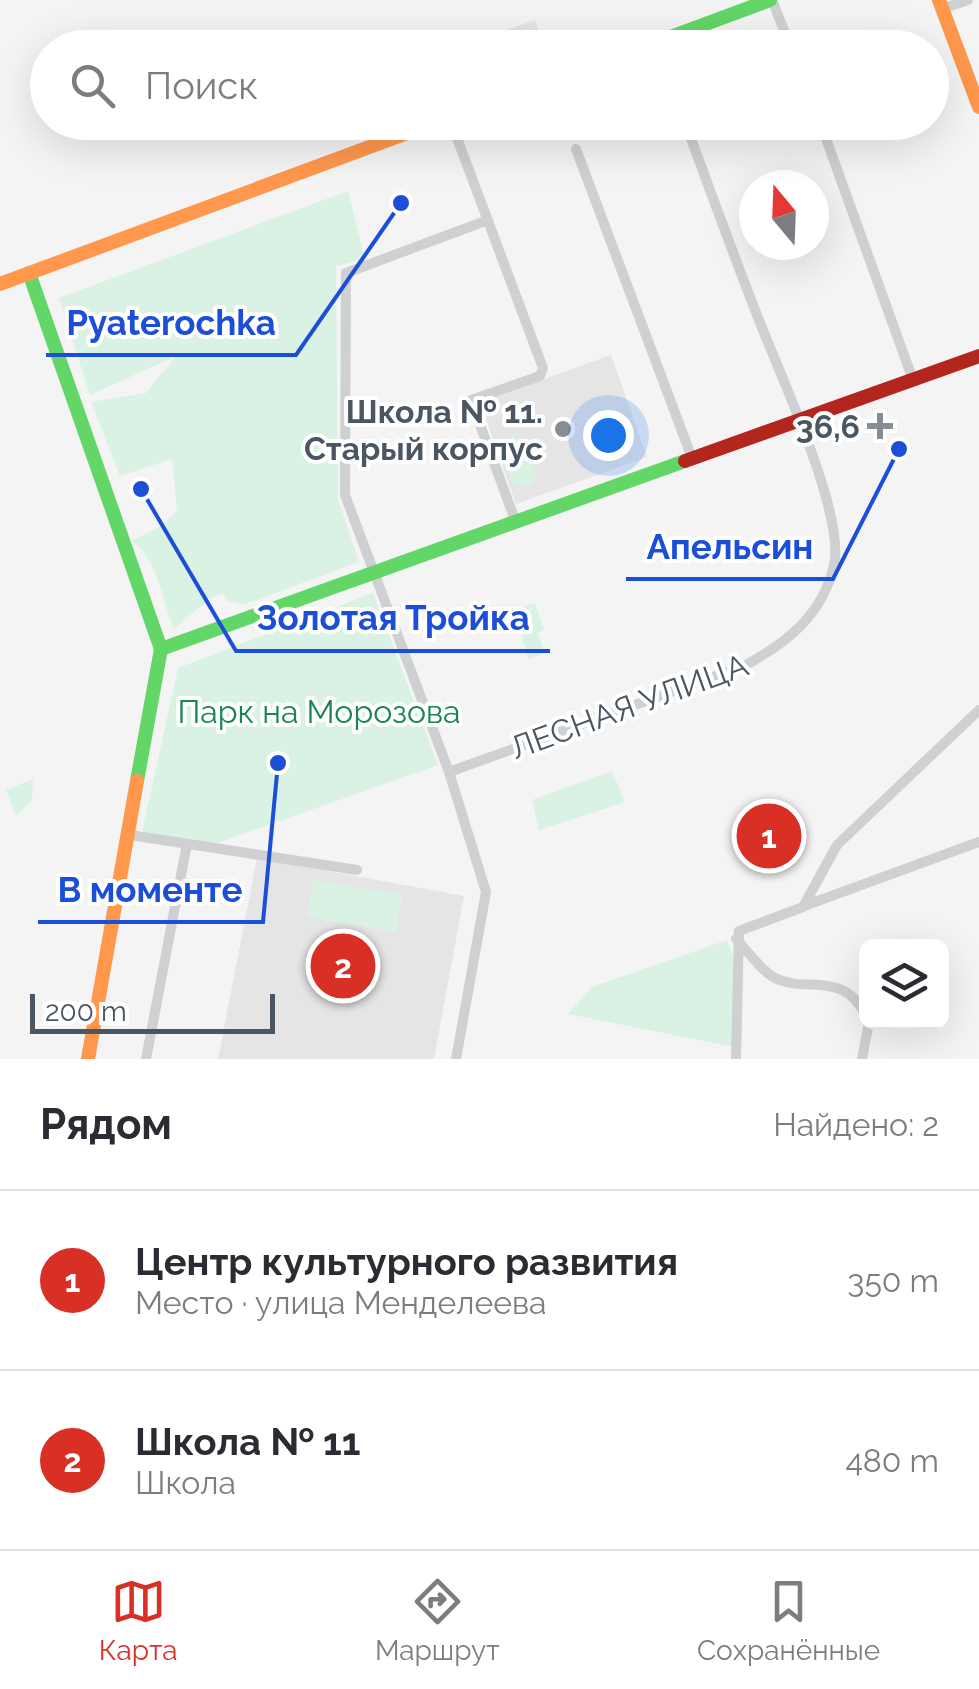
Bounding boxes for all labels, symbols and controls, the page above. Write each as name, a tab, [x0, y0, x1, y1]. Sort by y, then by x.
search box	[30, 30, 949, 140]
icon: search	[65, 58, 120, 113]
text: Поиск	[145, 63, 258, 108]
north arrow	[739, 170, 829, 260]
callout: Pyaterochka	[46, 290, 296, 355]
text: Pyaterochka	[66, 302, 276, 343]
place label: Школа № 11. Старый корпус	[304, 393, 543, 467]
place label: 36,6	[796, 408, 860, 445]
your location	[583, 410, 634, 461]
marker: 36,6	[869, 415, 891, 437]
marker: Школа № 11. Старый корпус	[552, 418, 574, 440]
callout: Апельсин	[626, 514, 833, 579]
text: Апельсин	[647, 526, 813, 567]
callout: Золотая Тройка	[236, 586, 550, 651]
text: Золотая Тройка	[256, 597, 530, 638]
street label: ЛЕСНАЯ УЛИЦА	[505, 646, 753, 766]
park label: Парк на Морозова	[177, 693, 461, 730]
pin: 1	[736, 798, 802, 874]
callout: В моменте	[38, 857, 263, 922]
text: В моменте	[58, 869, 242, 910]
pin: 2	[310, 928, 376, 1004]
map controls	[859, 939, 949, 1029]
button: layers	[859, 939, 949, 1029]
scale bar	[30, 989, 275, 1034]
text: 200 m	[45, 995, 127, 1028]
text: Рядом	[40, 1100, 172, 1149]
text: Найдено: 2	[773, 1106, 939, 1143]
text: Центр культурного развития	[135, 1239, 678, 1284]
text: 1	[65, 1262, 80, 1299]
text: 350 m	[847, 1262, 939, 1299]
text: Место · улица Менделеева	[135, 1284, 547, 1321]
text: Школа № 11	[135, 1419, 361, 1464]
text: 2	[63, 1442, 82, 1479]
text: 480 m	[845, 1442, 939, 1479]
text: Школа	[135, 1464, 236, 1501]
tab: Карта	[99, 1574, 178, 1667]
tab: Маршрут	[375, 1574, 500, 1667]
tab: Сохранённые	[697, 1574, 880, 1667]

